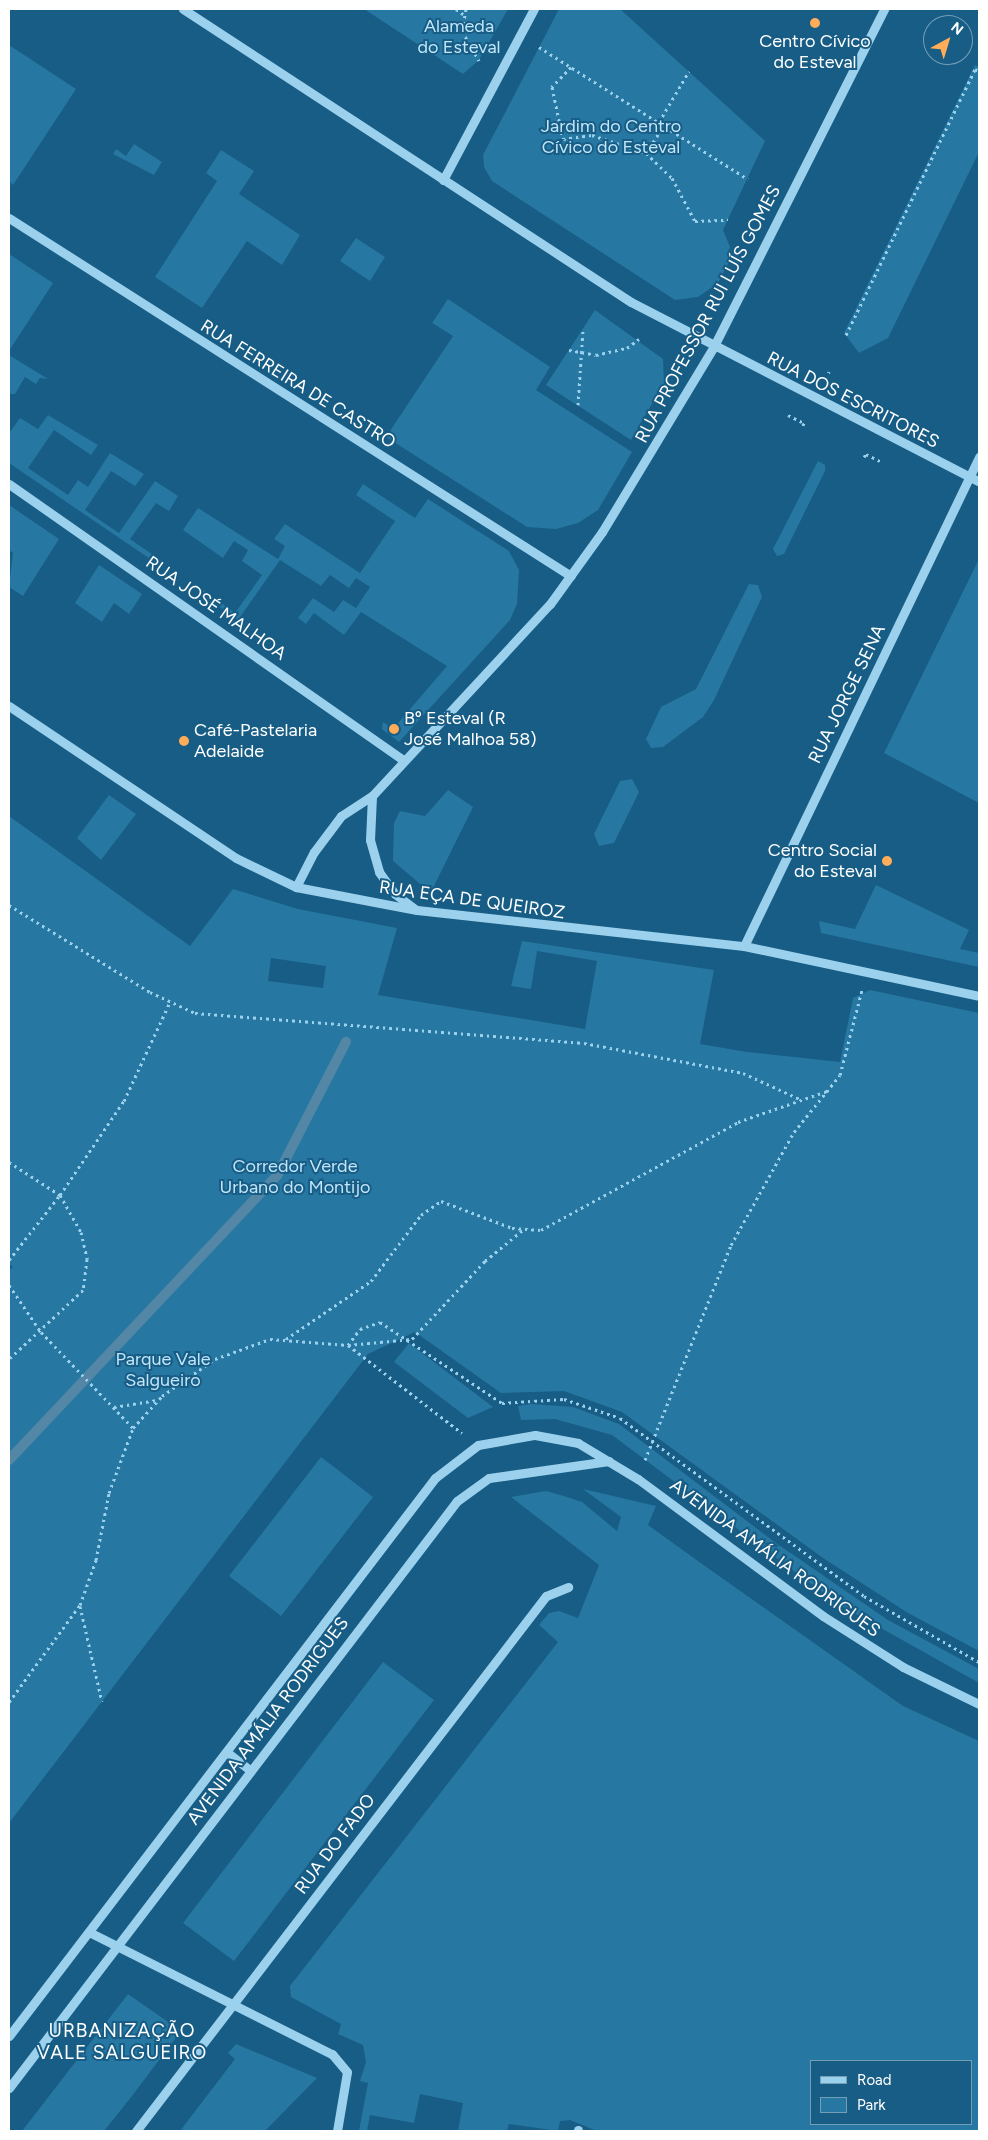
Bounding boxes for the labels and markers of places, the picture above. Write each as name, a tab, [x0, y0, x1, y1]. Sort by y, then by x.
marker: Centro Cívico do Esteval	[809, 17, 821, 29]
place label: Centro Cívico do Esteval	[759, 31, 871, 74]
place label: Bº Esteval (R José Malhoa 58)	[404, 708, 537, 751]
place label: Café-Pastelaria Adelaide	[194, 720, 317, 762]
marker: Bº Esteval (R José Malhoa 58)	[388, 723, 400, 735]
marker: Café-Pastelaria Adelaide	[178, 735, 190, 747]
place label: Centro Social do Esteval	[768, 840, 877, 882]
marker: Centro Social do Esteval	[881, 855, 893, 867]

